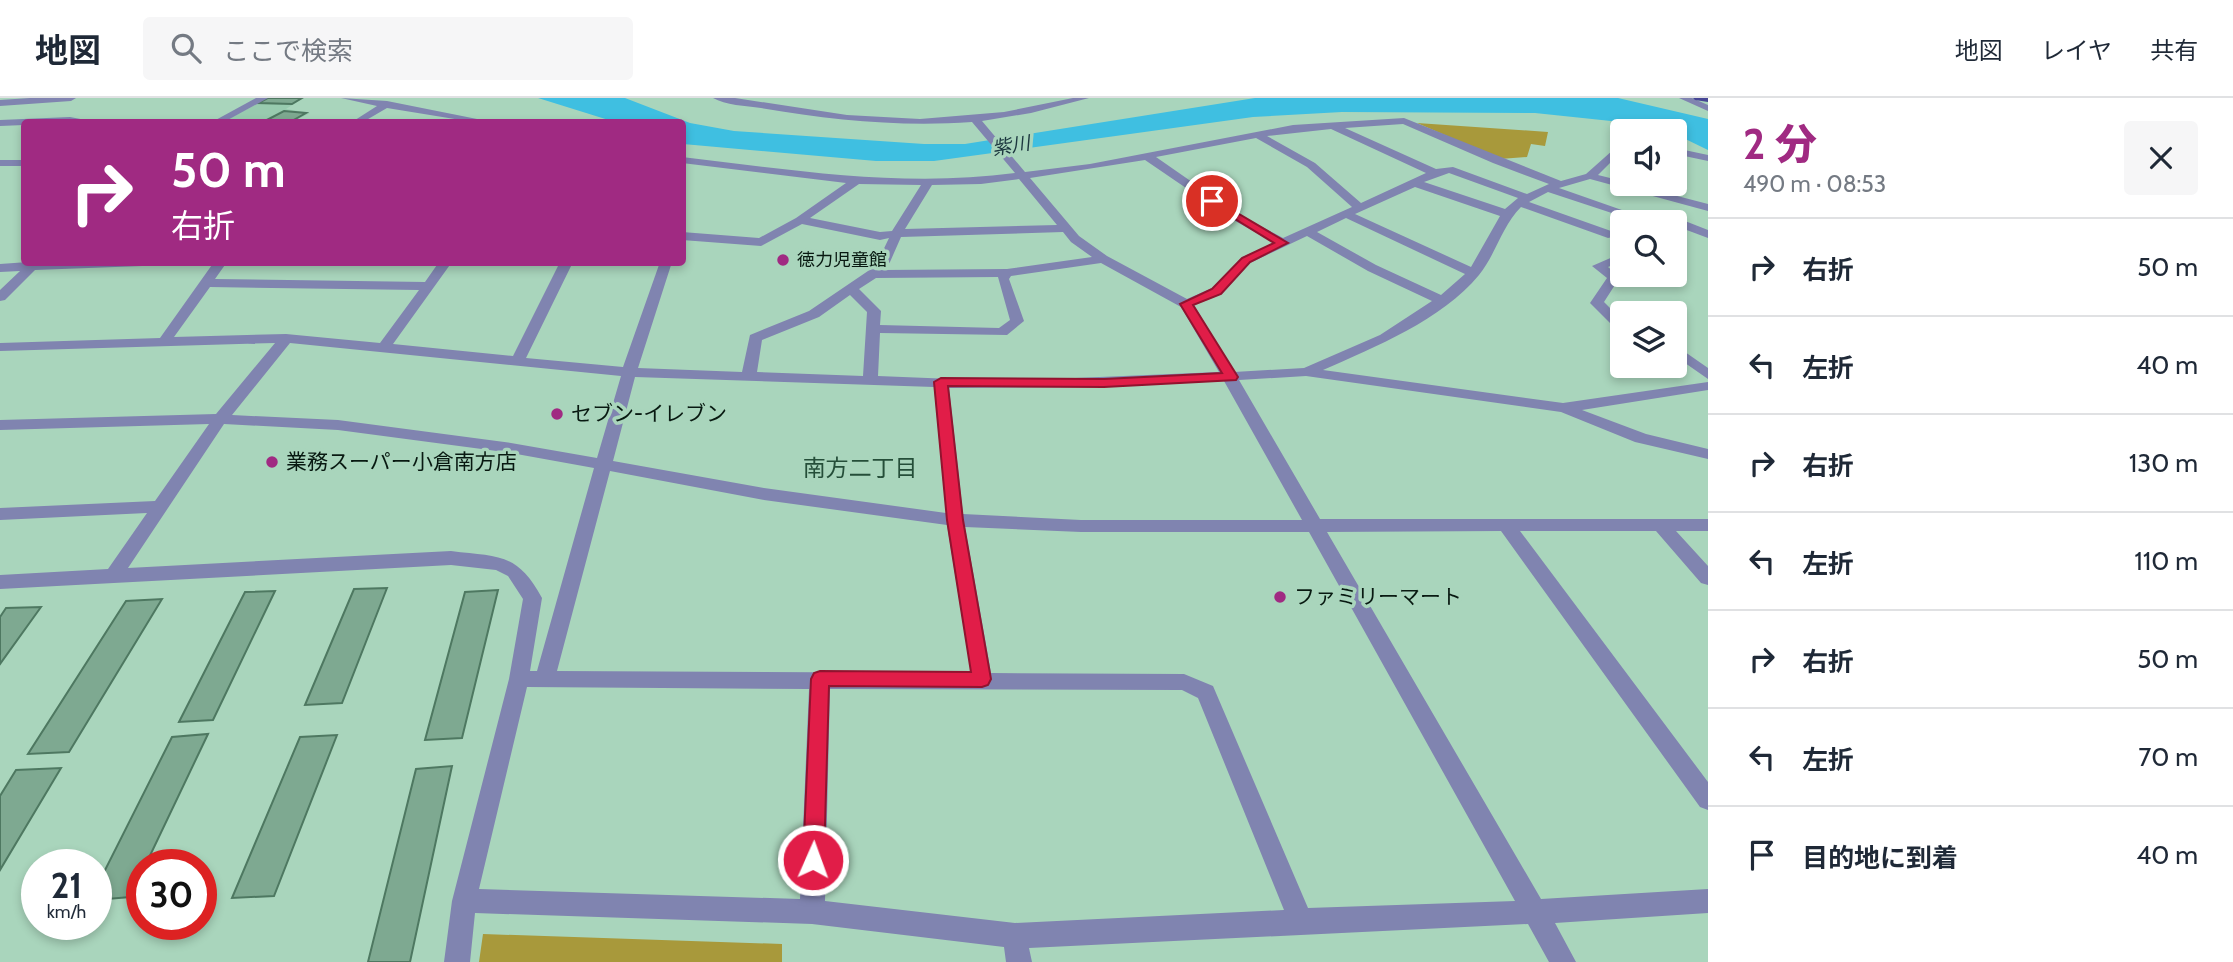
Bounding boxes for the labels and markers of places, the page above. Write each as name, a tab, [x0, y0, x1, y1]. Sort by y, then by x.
pin	[1182, 171, 1242, 231]
place label: 徳力児童館	[797, 249, 887, 271]
marker: 徳力児童館	[775, 252, 791, 268]
place label: セブン-イレブン	[571, 401, 727, 426]
marker: セブン-イレブン	[549, 406, 565, 422]
place label: 業務スーパー小倉南方店	[286, 449, 517, 474]
marker: 業務スーパー小倉南方店	[264, 454, 280, 470]
place label: ファミリーマート	[1294, 584, 1462, 609]
marker: ファミリーマート	[1272, 589, 1288, 605]

